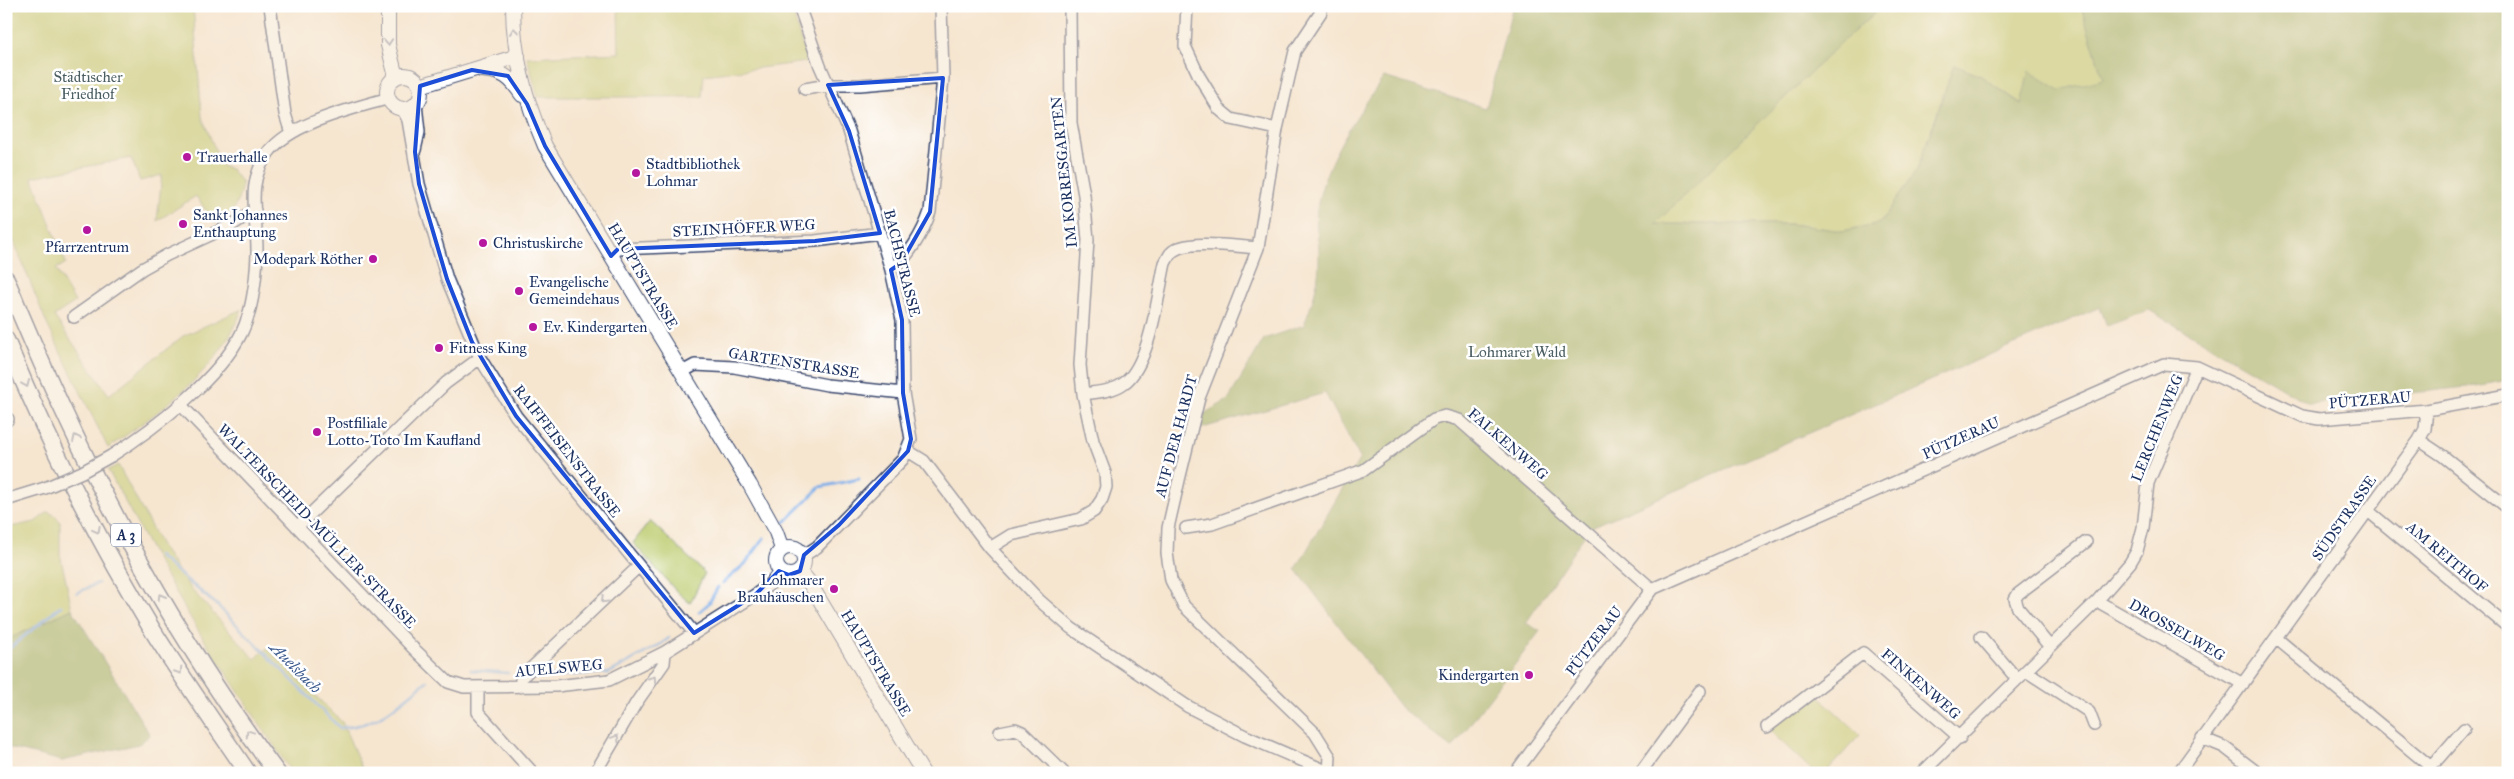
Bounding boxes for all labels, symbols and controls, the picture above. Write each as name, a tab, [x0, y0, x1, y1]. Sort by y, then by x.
one-way arrow	[509, 27, 520, 35]
one-way arrow	[383, 38, 394, 46]
park label: Städtischer Friedhof	[53, 68, 123, 103]
street label: IM KORRESGARTEN	[1047, 95, 1081, 249]
place label: Trauerhalle	[197, 148, 268, 166]
marker: Trauerhalle	[181, 151, 193, 163]
place label: Stadtbibliothek Lohmar	[646, 155, 740, 190]
marker: Stadtbibliothek Lohmar	[630, 167, 642, 179]
place label: Sankt Johannes Enthauptung	[193, 206, 288, 241]
street label: BACHSTRASSE	[880, 207, 924, 319]
street label: STEINHÖFER WEG	[672, 214, 816, 241]
marker: Sankt Johannes Enthauptung	[177, 218, 189, 230]
street label: HAUPTSTRASSE	[604, 220, 682, 333]
marker: Pfarrzentrum	[81, 224, 93, 236]
place label: Christuskirche	[493, 234, 583, 252]
marker: Christuskirche	[477, 237, 489, 249]
place label: Pfarrzentrum	[45, 238, 129, 256]
place label: Modepark Röther	[253, 250, 363, 268]
marker: Modepark Röther	[367, 253, 379, 265]
place label: Evangelische Gemeindehaus	[529, 273, 619, 308]
marker: Evangelische Gemeindehaus	[513, 285, 525, 297]
place label: Ev. Kindergarten	[543, 318, 647, 336]
marker: Ev. Kindergarten	[527, 321, 539, 333]
place label: Fitness King	[449, 339, 528, 357]
marker: Fitness King	[433, 342, 445, 354]
park label: Lohmarer Wald	[1468, 343, 1566, 361]
street label: GARTENSTRASSE	[727, 344, 861, 382]
street label: LERCHENWEG	[2127, 371, 2187, 485]
street label: AUF DER HARDT	[1151, 373, 1201, 500]
one-way arrow	[19, 379, 30, 388]
street label: RAIFFEISENSTRASSE	[510, 381, 625, 521]
street label: PÜTZERAU	[2328, 386, 2412, 413]
street label: FALKENWEG	[1464, 404, 1552, 484]
street label: PÜTZERAU	[1919, 412, 2003, 463]
place label: Postfiliale Lotto-Toto Im Kaufland	[327, 414, 481, 449]
street label: WALTERSCHEID-MÜLLER-STRASSE	[214, 419, 421, 632]
marker: Postfiliale Lotto-Toto Im Kaufland	[311, 426, 323, 438]
one-way arrow	[72, 434, 82, 443]
street label: SÜDSTRASSE	[2307, 471, 2380, 564]
street label: AM REITHOF	[2402, 517, 2491, 596]
road number: A 3	[111, 524, 141, 546]
one-way arrow	[91, 525, 101, 534]
place label: Lohmarer Brauhäuschen	[737, 571, 824, 606]
marker: Lohmarer Brauhäuschen	[828, 583, 840, 595]
one-way arrow	[157, 593, 167, 602]
one-way arrow	[600, 594, 609, 603]
street label: DROSSELWEG	[2126, 595, 2228, 665]
street label: PÜTZERAU	[1561, 602, 1626, 679]
street label: HAUPTSTRASSE	[837, 607, 915, 720]
water label: Auelsbach	[265, 636, 325, 697]
street label: FINKENWEG	[1878, 645, 1964, 723]
street label: AUELSWEG	[514, 655, 604, 681]
one-way arrow	[173, 665, 182, 674]
place label: Kindergarten	[1438, 666, 1519, 684]
marker: Kindergarten	[1523, 669, 1535, 681]
one-way arrow	[647, 675, 656, 685]
one-way arrow	[246, 729, 255, 739]
one-way arrow	[609, 735, 619, 744]

